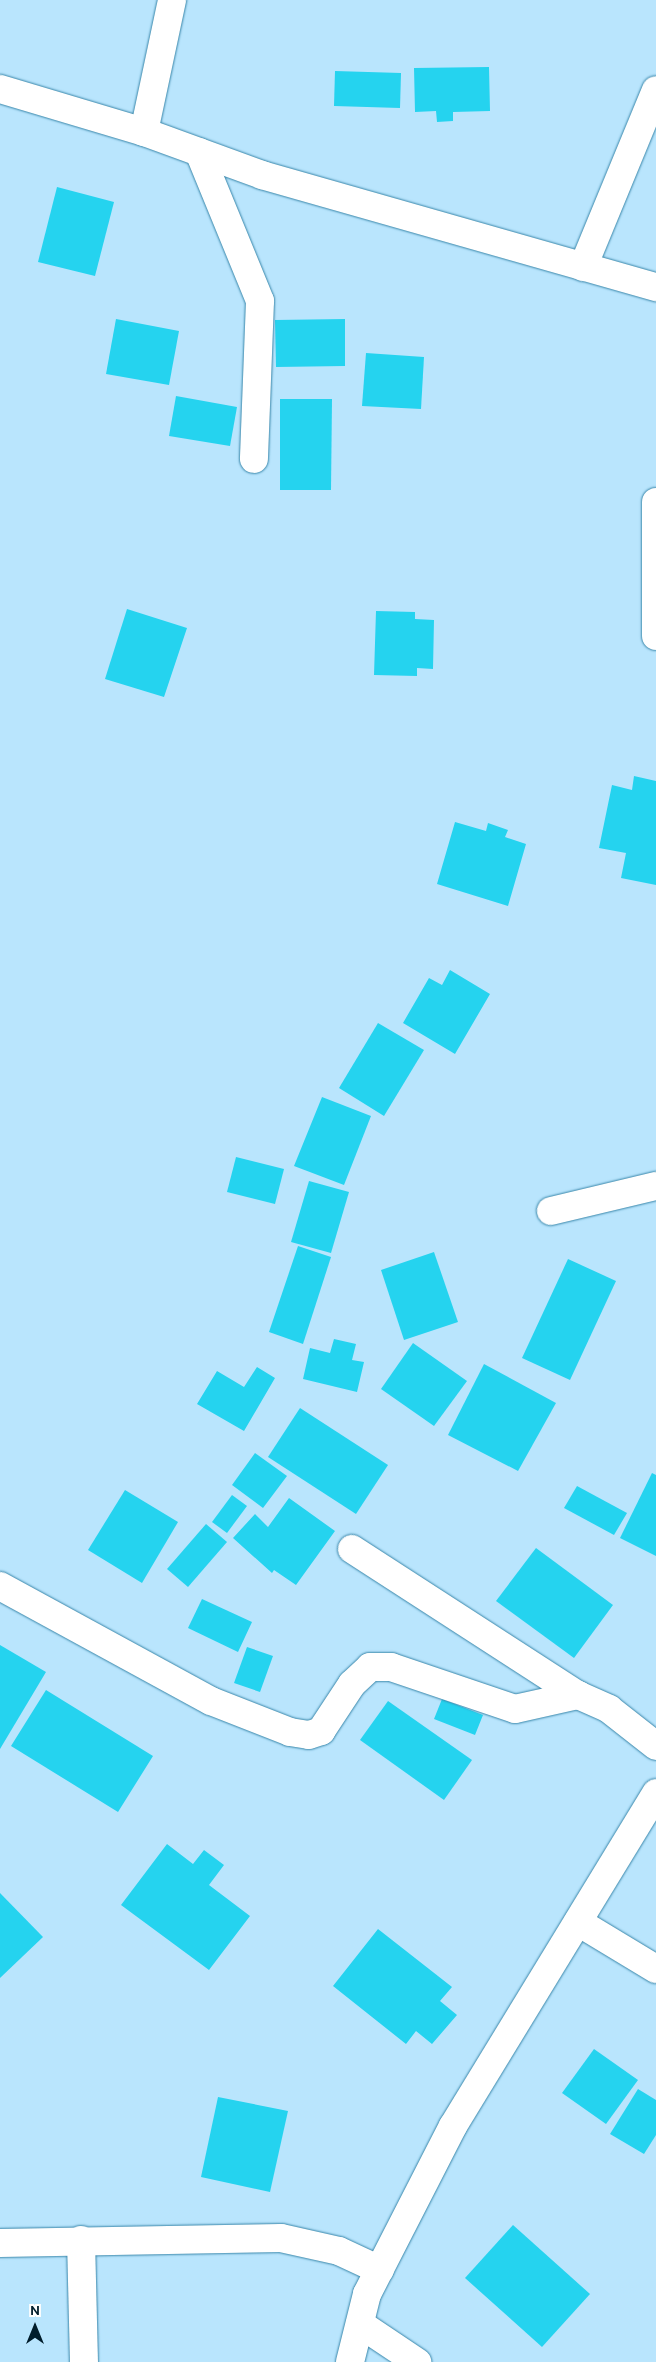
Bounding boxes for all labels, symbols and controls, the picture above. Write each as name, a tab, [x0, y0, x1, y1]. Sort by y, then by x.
north arrow	[10, 2302, 60, 2352]
text: N	[30, 2303, 40, 2320]

